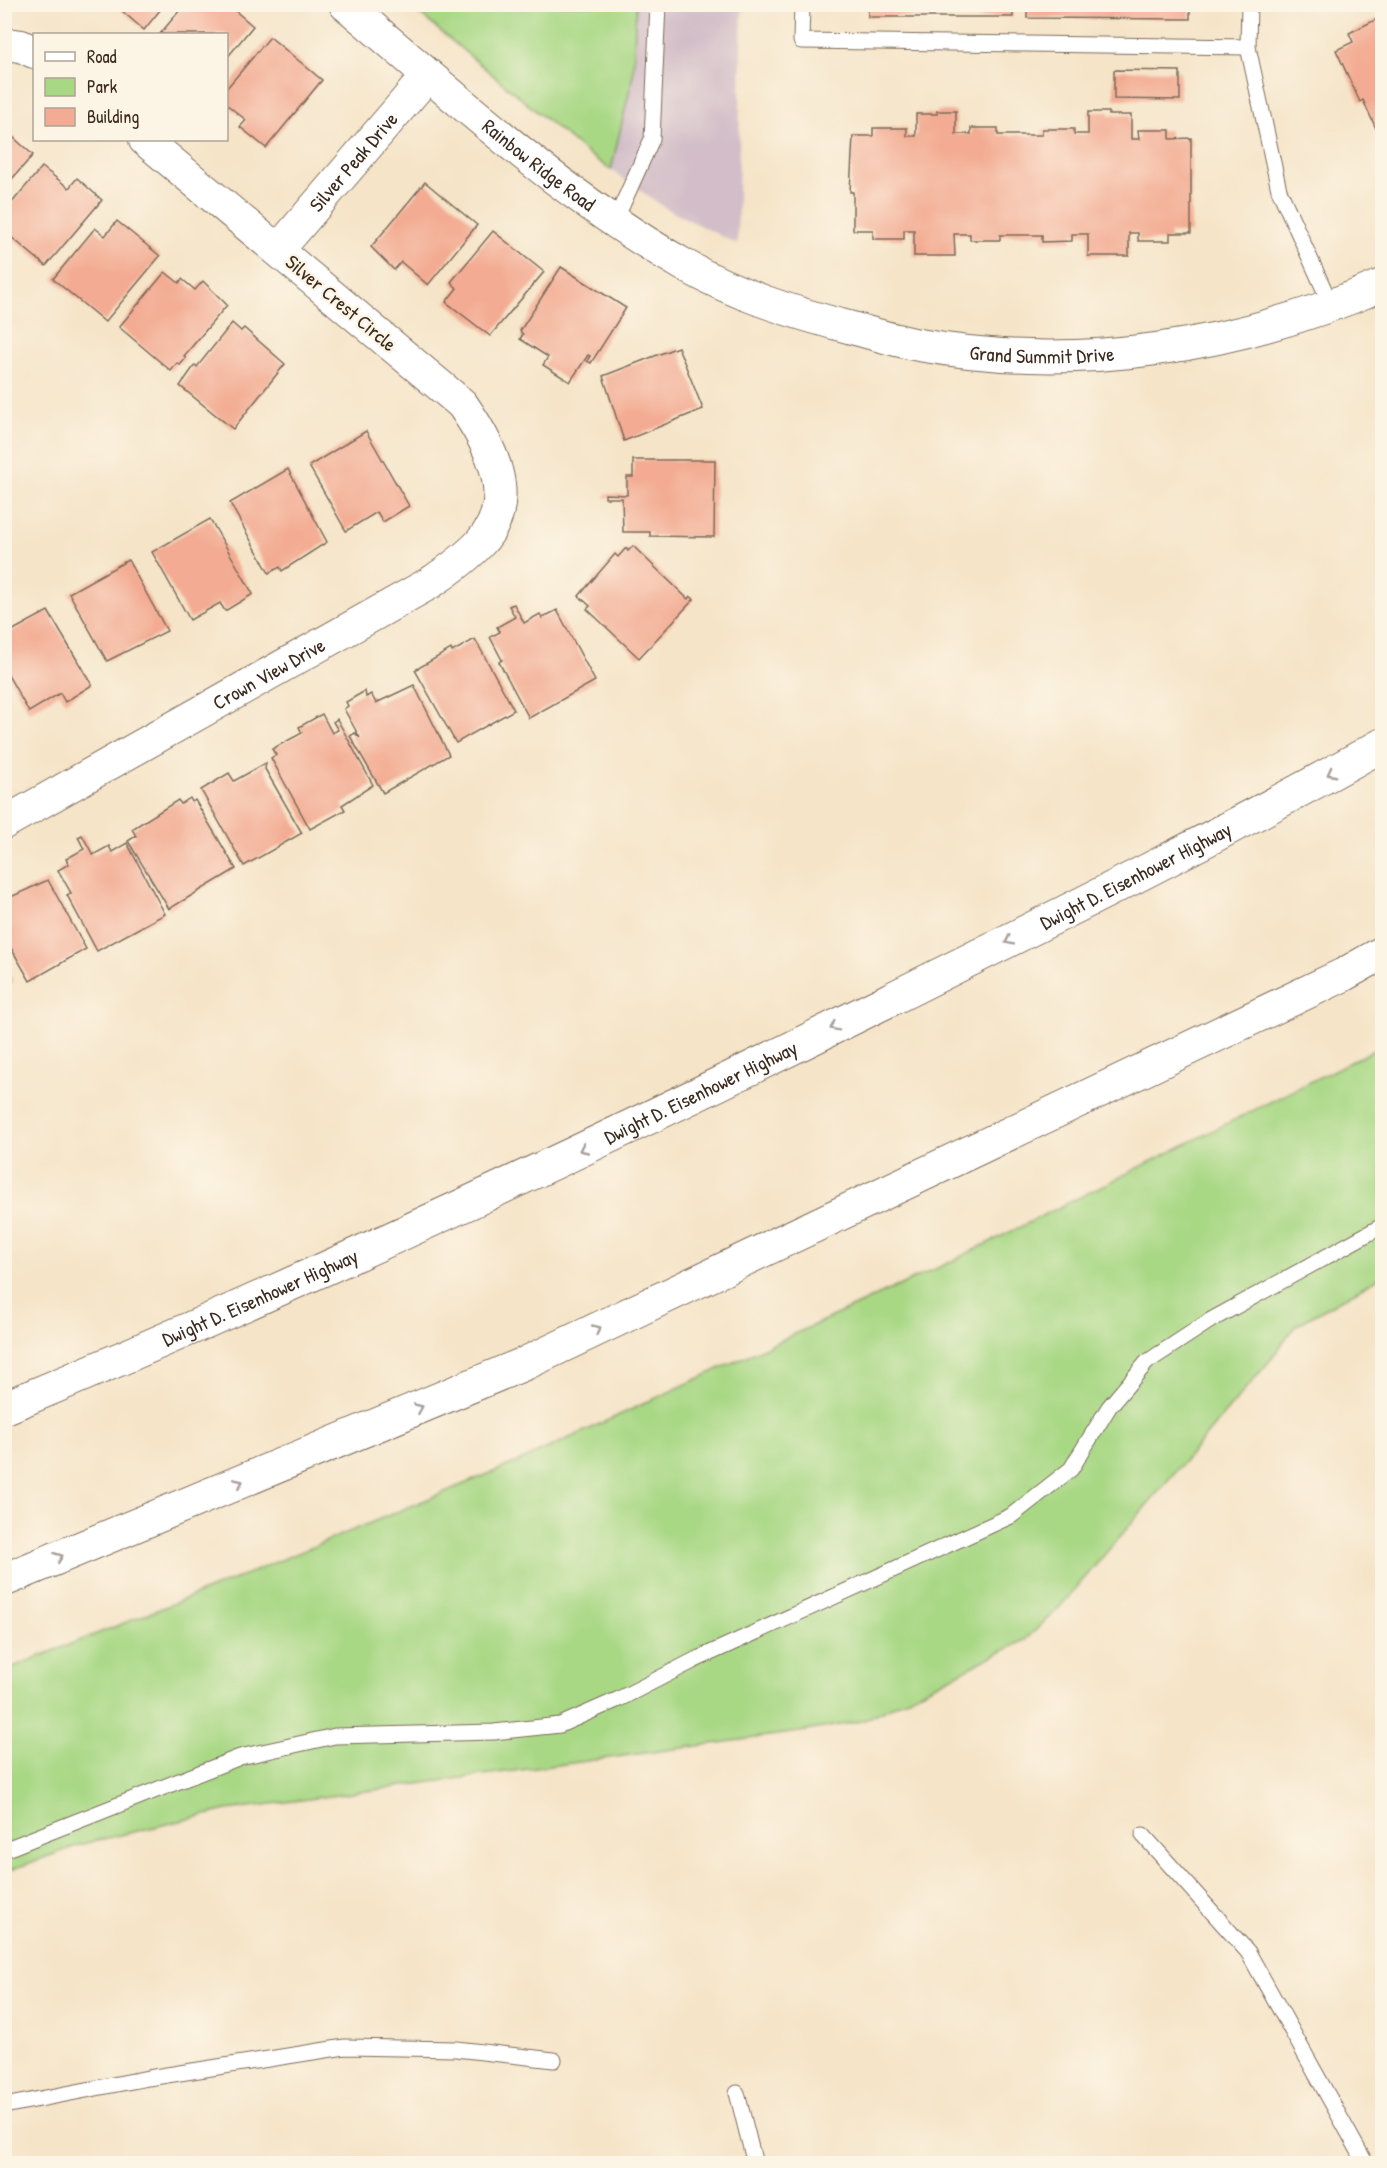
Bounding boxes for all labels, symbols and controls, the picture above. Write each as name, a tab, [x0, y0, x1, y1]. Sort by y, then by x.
legend	[33, 33, 228, 141]
text: Road	[87, 44, 117, 69]
text: Park	[87, 74, 118, 99]
text: Building	[87, 104, 139, 129]
street label: Silver Peak Drive	[303, 106, 404, 217]
street label: Rainbow Ridge Road	[477, 112, 601, 217]
street label: Silver Crest Circle	[280, 248, 403, 357]
street label: Grand Summit Drive	[968, 338, 1115, 369]
street label: Crown View Drive	[208, 631, 330, 716]
one-way arrow	[1327, 766, 1337, 777]
street label: Dwight D. Eisenhower Highway	[1035, 815, 1236, 936]
one-way arrow	[1004, 933, 1015, 945]
one-way arrow	[830, 1020, 841, 1032]
street label: Dwight D. Eisenhower Highway	[600, 1034, 801, 1150]
one-way arrow	[579, 1141, 590, 1153]
street label: Dwight D. Eisenhower Highway	[158, 1242, 362, 1352]
one-way arrow	[591, 1325, 602, 1337]
one-way arrow	[412, 1403, 423, 1415]
one-way arrow	[232, 1478, 243, 1490]
one-way arrow	[52, 1552, 63, 1564]

